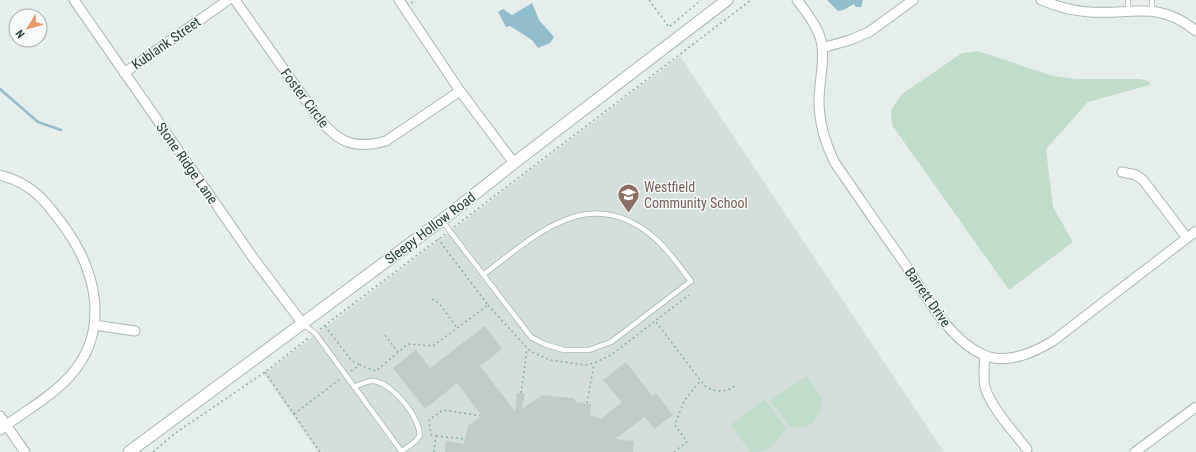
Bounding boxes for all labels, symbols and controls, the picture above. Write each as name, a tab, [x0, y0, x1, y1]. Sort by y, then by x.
north arrow	[8, 8, 48, 48]
street label: Kublank Street	[129, 13, 203, 73]
text: N	[13, 27, 28, 40]
street label: Foster Circle	[278, 65, 333, 131]
street label: Stone Ridge Lane	[153, 119, 221, 207]
place label: Westfield Community School	[644, 179, 748, 211]
school or university icon: Westfield Community School	[616, 182, 642, 215]
street label: Sleepy Hollow Road	[382, 189, 478, 267]
street label: Barrett Drive	[902, 264, 955, 330]

